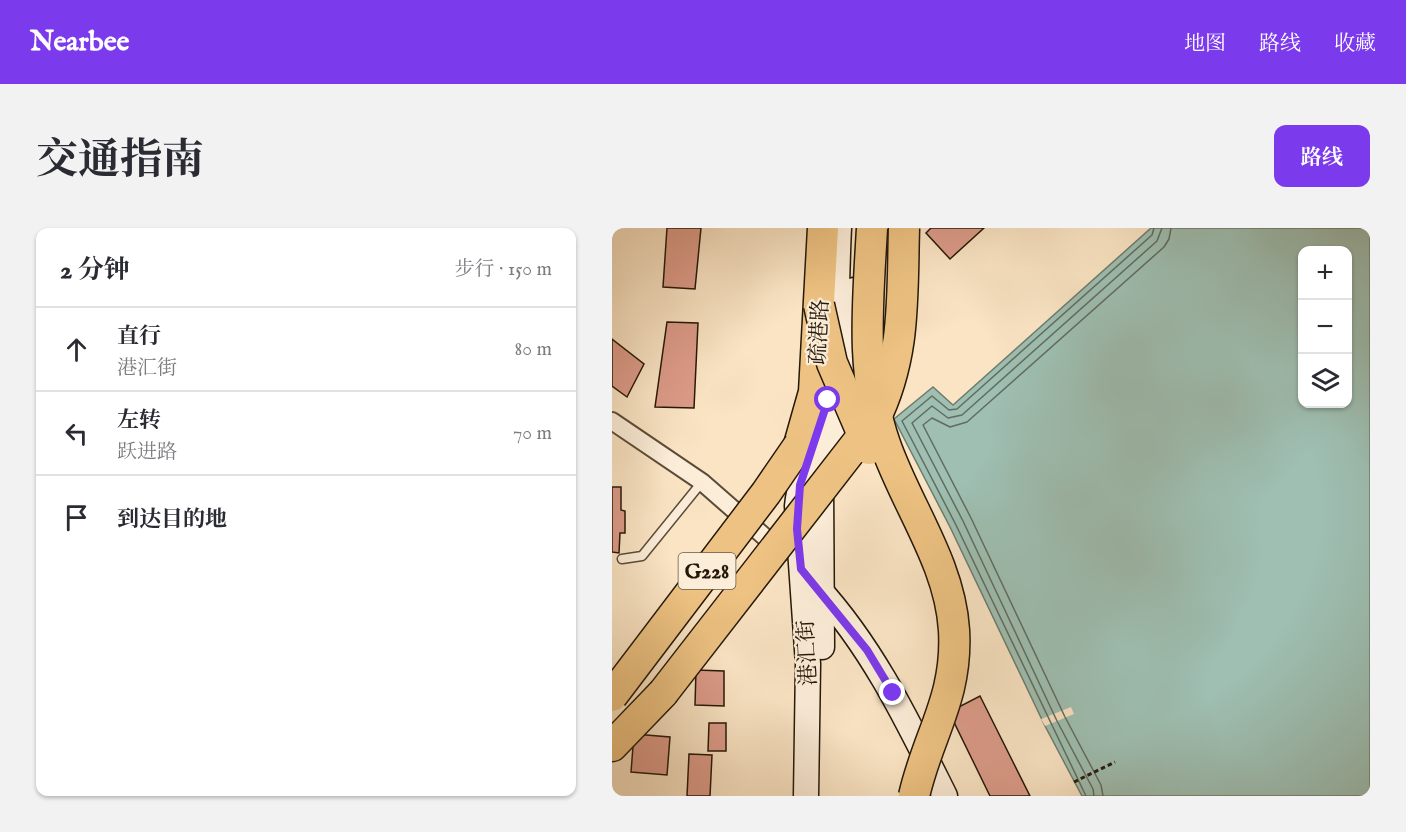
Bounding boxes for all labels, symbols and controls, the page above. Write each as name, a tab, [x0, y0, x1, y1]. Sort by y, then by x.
text: Nearbee	[30, 25, 129, 60]
text: 地图	[1184, 31, 1226, 58]
text: 路线	[1259, 31, 1301, 58]
text: 收藏	[1334, 31, 1376, 58]
button: 路线	[1274, 125, 1370, 187]
text: 交通指南	[36, 135, 204, 188]
map controls	[1298, 246, 1352, 408]
button: +	[1298, 246, 1352, 300]
text: 2 分钟	[60, 254, 130, 287]
text: 步行 · 150 m	[455, 257, 552, 282]
street label: 疏港路	[804, 298, 836, 366]
button: −	[1298, 300, 1352, 354]
text: 直行	[117, 323, 161, 351]
icon: ahead	[60, 333, 93, 366]
text: 80 m	[515, 337, 552, 362]
button: layers	[1298, 354, 1352, 408]
text: 港汇街	[117, 356, 177, 381]
route start	[814, 386, 840, 412]
text: 左转	[117, 407, 161, 435]
icon: left	[60, 417, 93, 450]
text: 70 m	[513, 421, 552, 446]
text: 跃进路	[117, 440, 177, 465]
icon: arrive	[60, 501, 93, 534]
text: 到达目的地	[117, 506, 227, 534]
road number: G228	[678, 553, 736, 589]
street label: 港汇街	[792, 619, 824, 687]
route end	[879, 679, 905, 705]

